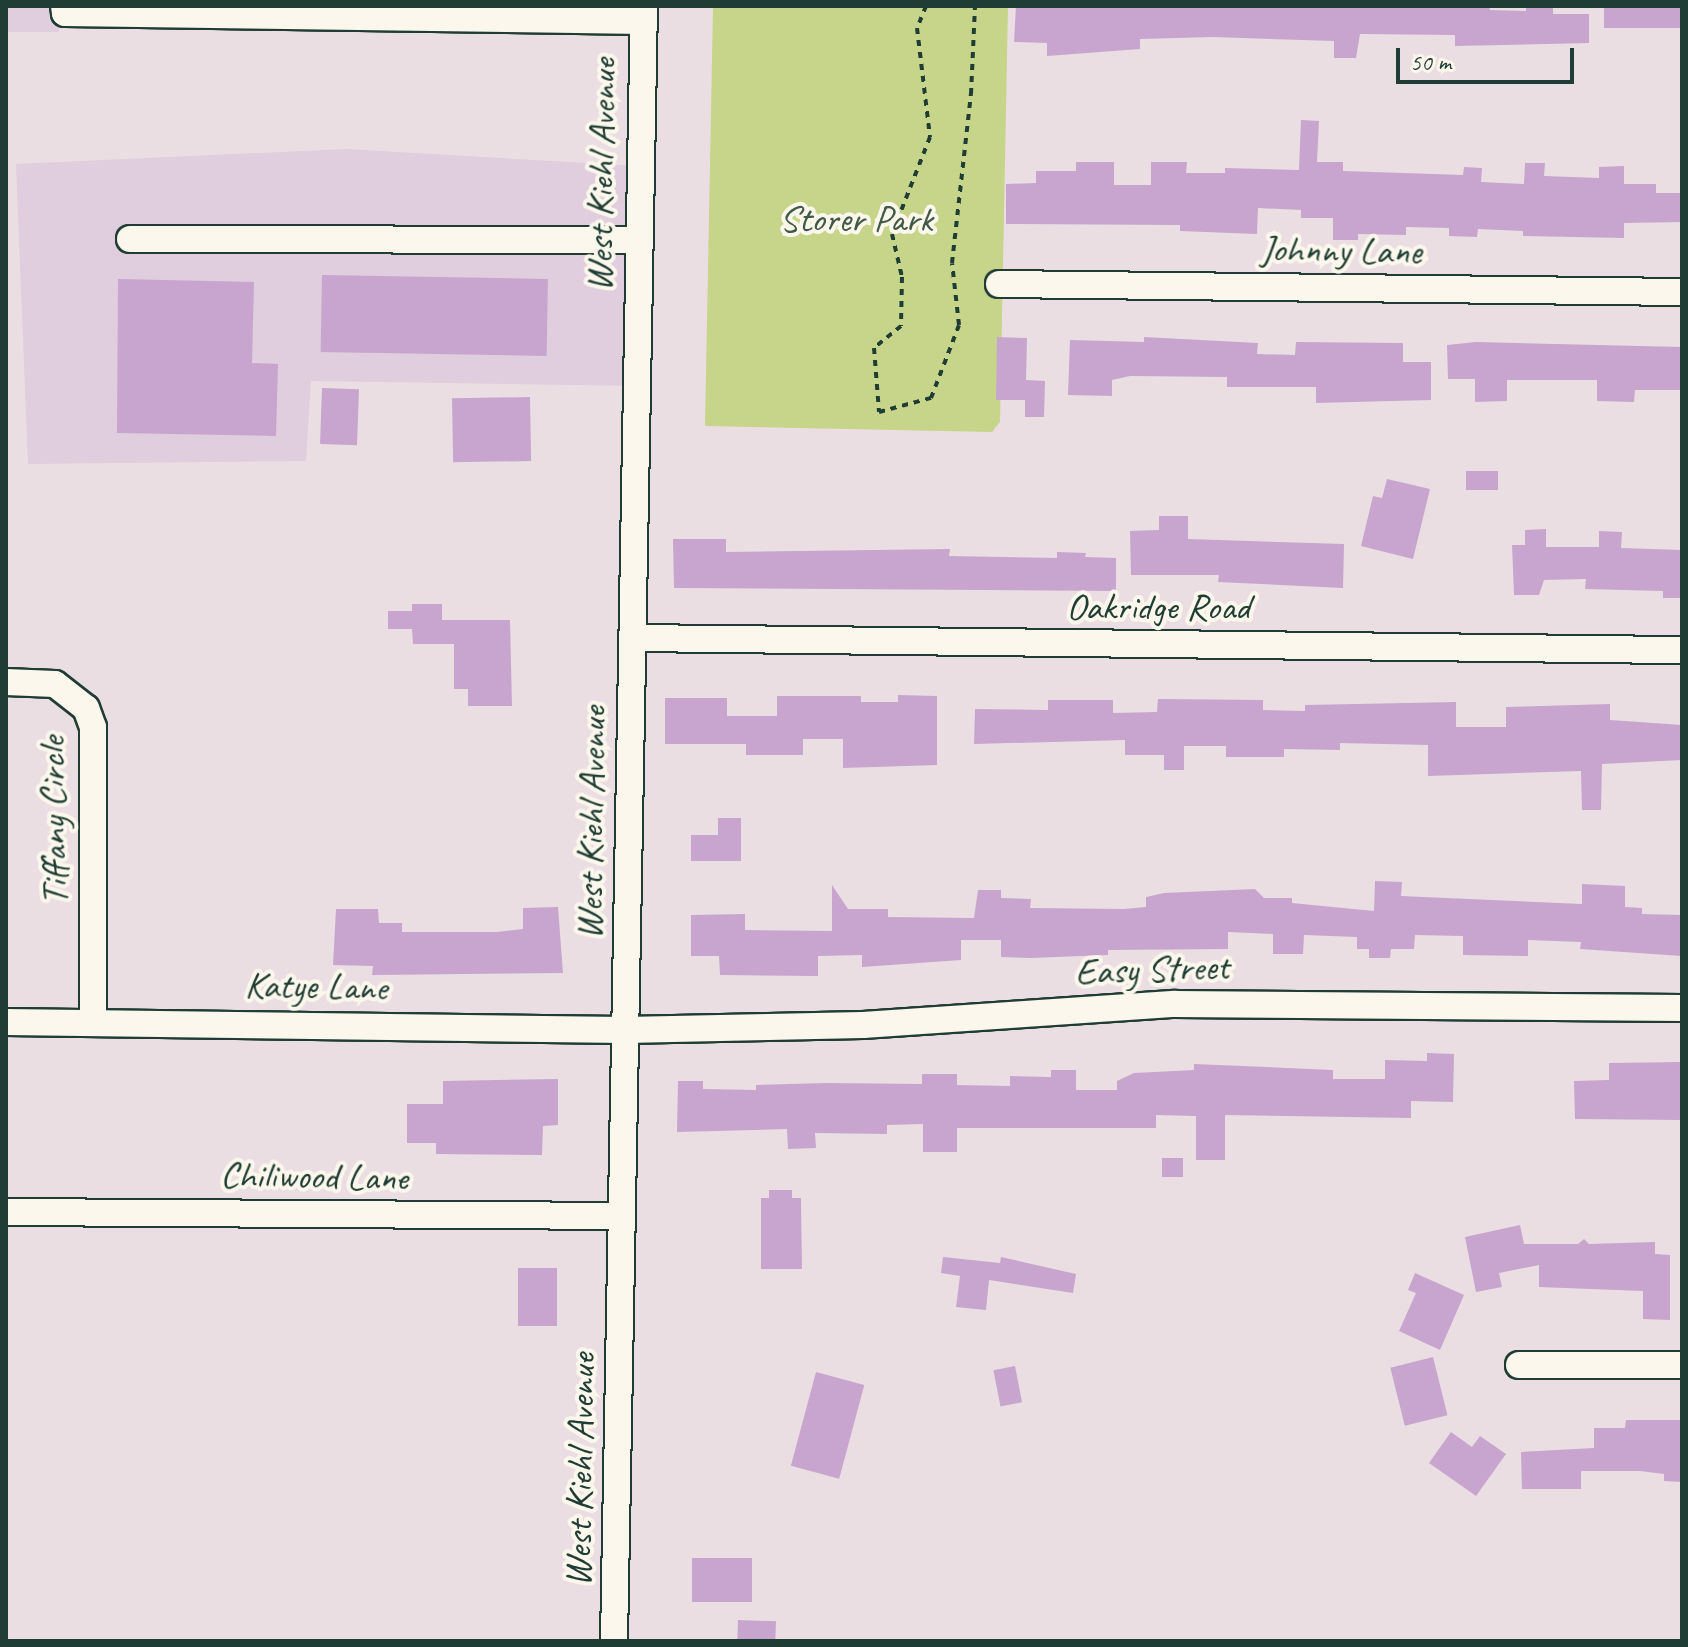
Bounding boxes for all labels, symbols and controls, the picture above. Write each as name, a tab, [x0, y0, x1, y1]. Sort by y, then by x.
scale bar	[1400, 32, 1578, 82]
text: 50 m	[1410, 47, 1451, 77]
street label: West Kiehl Avenue	[576, 58, 626, 292]
park label: Storer Park	[779, 196, 933, 242]
street label: Johnny Lane	[1260, 226, 1422, 274]
street label: Oakridge Road	[1066, 584, 1250, 630]
street label: West Kiehl Avenue	[566, 706, 616, 940]
street label: Tiffany Circle	[29, 736, 77, 906]
street label: Easy Street	[1074, 944, 1230, 994]
street label: Katye Lane	[244, 962, 388, 1010]
street label: Chiliwood Lane	[219, 1152, 409, 1200]
street label: West Kiehl Avenue	[555, 1353, 605, 1587]

